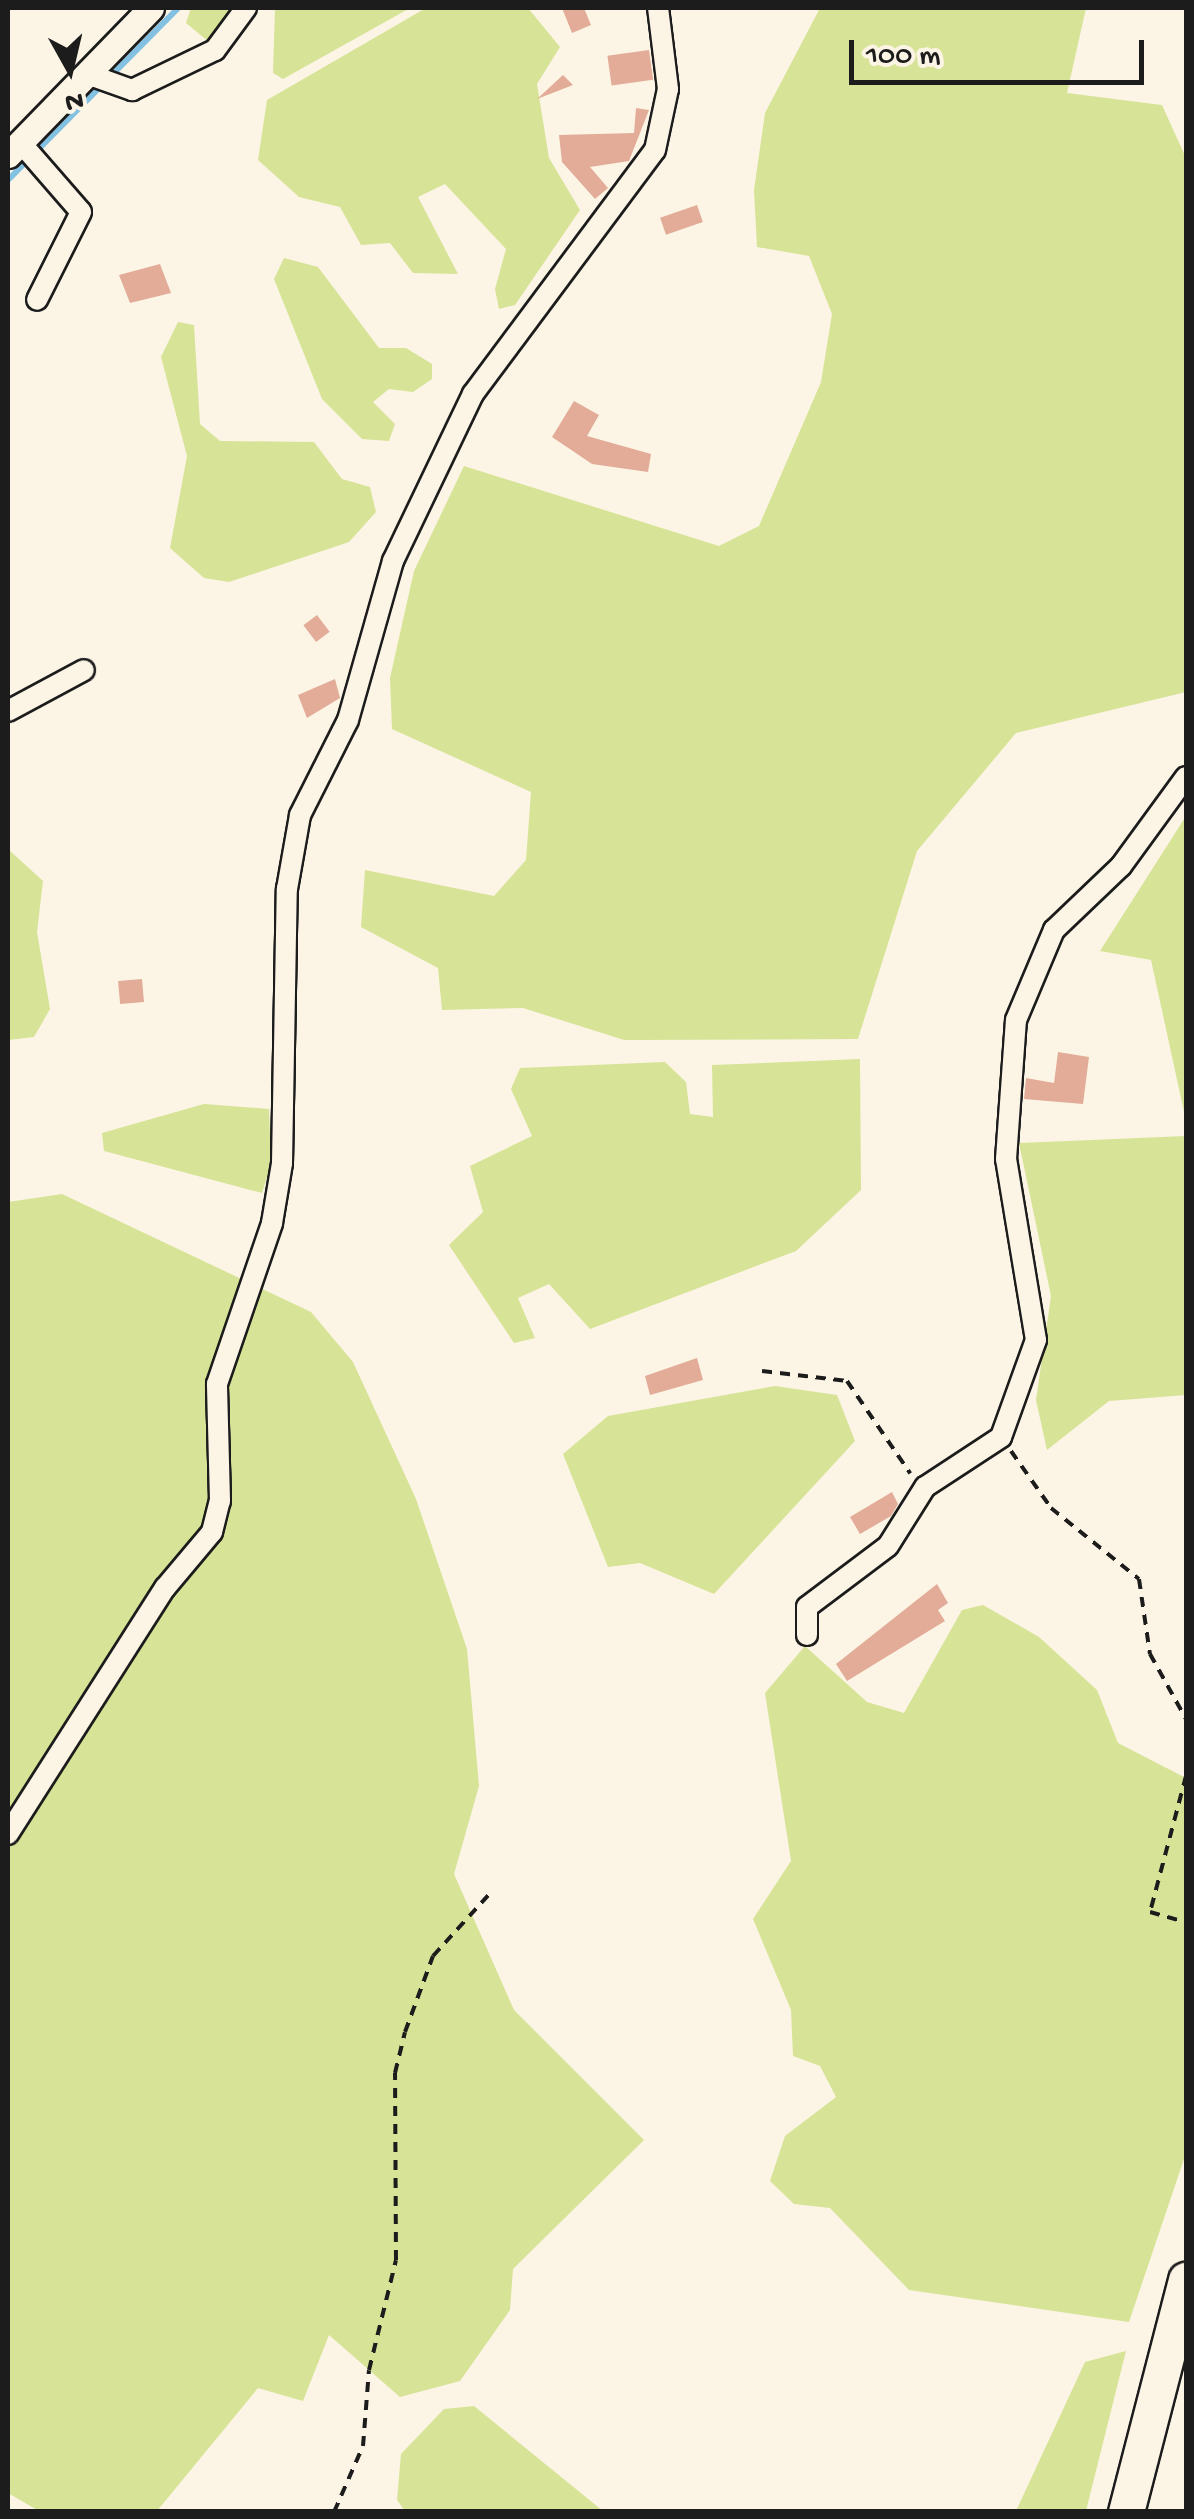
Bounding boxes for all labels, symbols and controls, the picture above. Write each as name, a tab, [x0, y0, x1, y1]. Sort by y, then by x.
north arrow	[20, 20, 120, 120]
scale bar	[854, 20, 1149, 82]
text: 100 m	[866, 40, 941, 75]
text: N	[63, 83, 86, 118]

